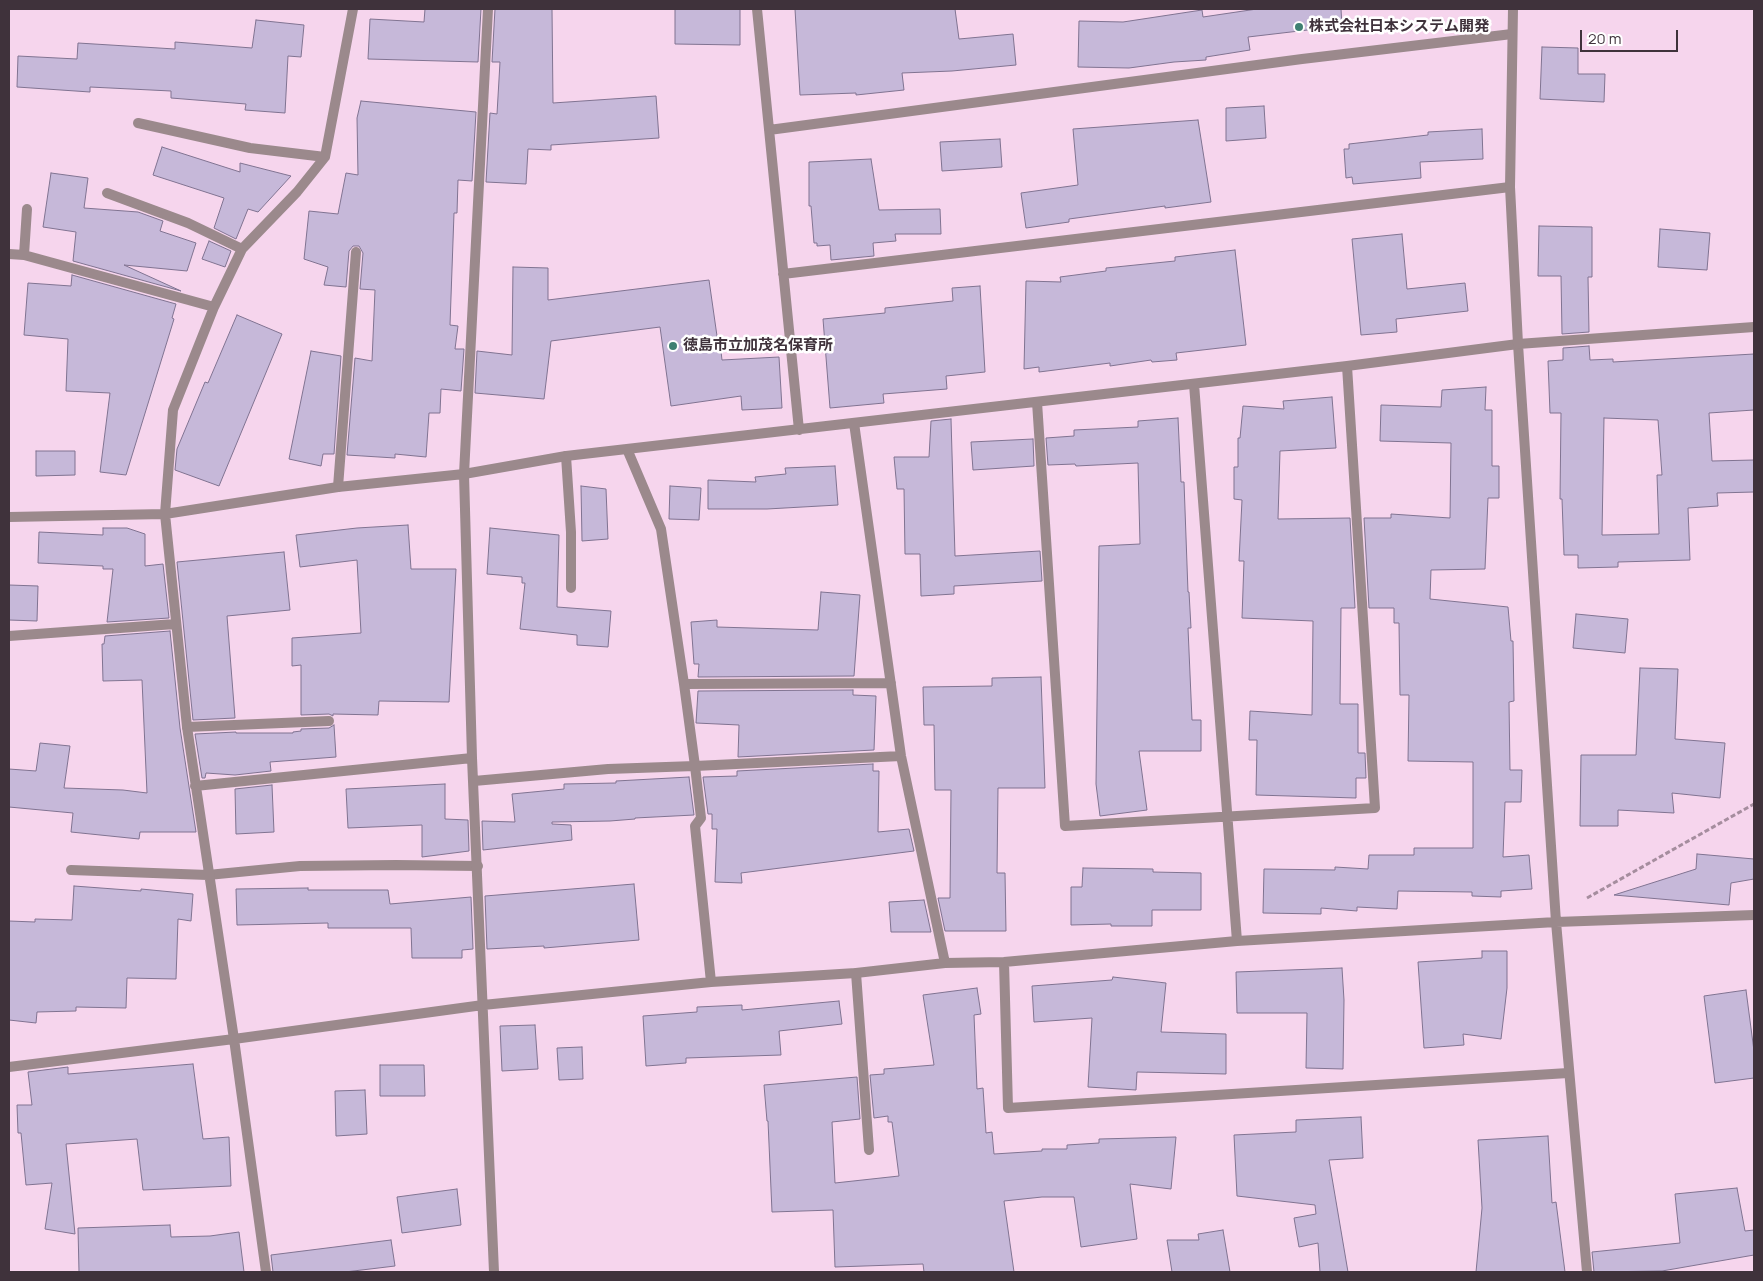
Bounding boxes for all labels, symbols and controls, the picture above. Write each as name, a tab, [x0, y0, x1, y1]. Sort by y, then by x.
place label: 株式会社日本システム開発	[1309, 18, 1489, 36]
scale bar	[1583, 20, 1680, 52]
marker: 株式会社日本システム開発	[1293, 21, 1305, 33]
text: 20 m	[1588, 28, 1621, 49]
place label: 徳島市立加茂名保育所	[683, 337, 833, 355]
marker: 徳島市立加茂名保育所	[667, 340, 679, 352]

